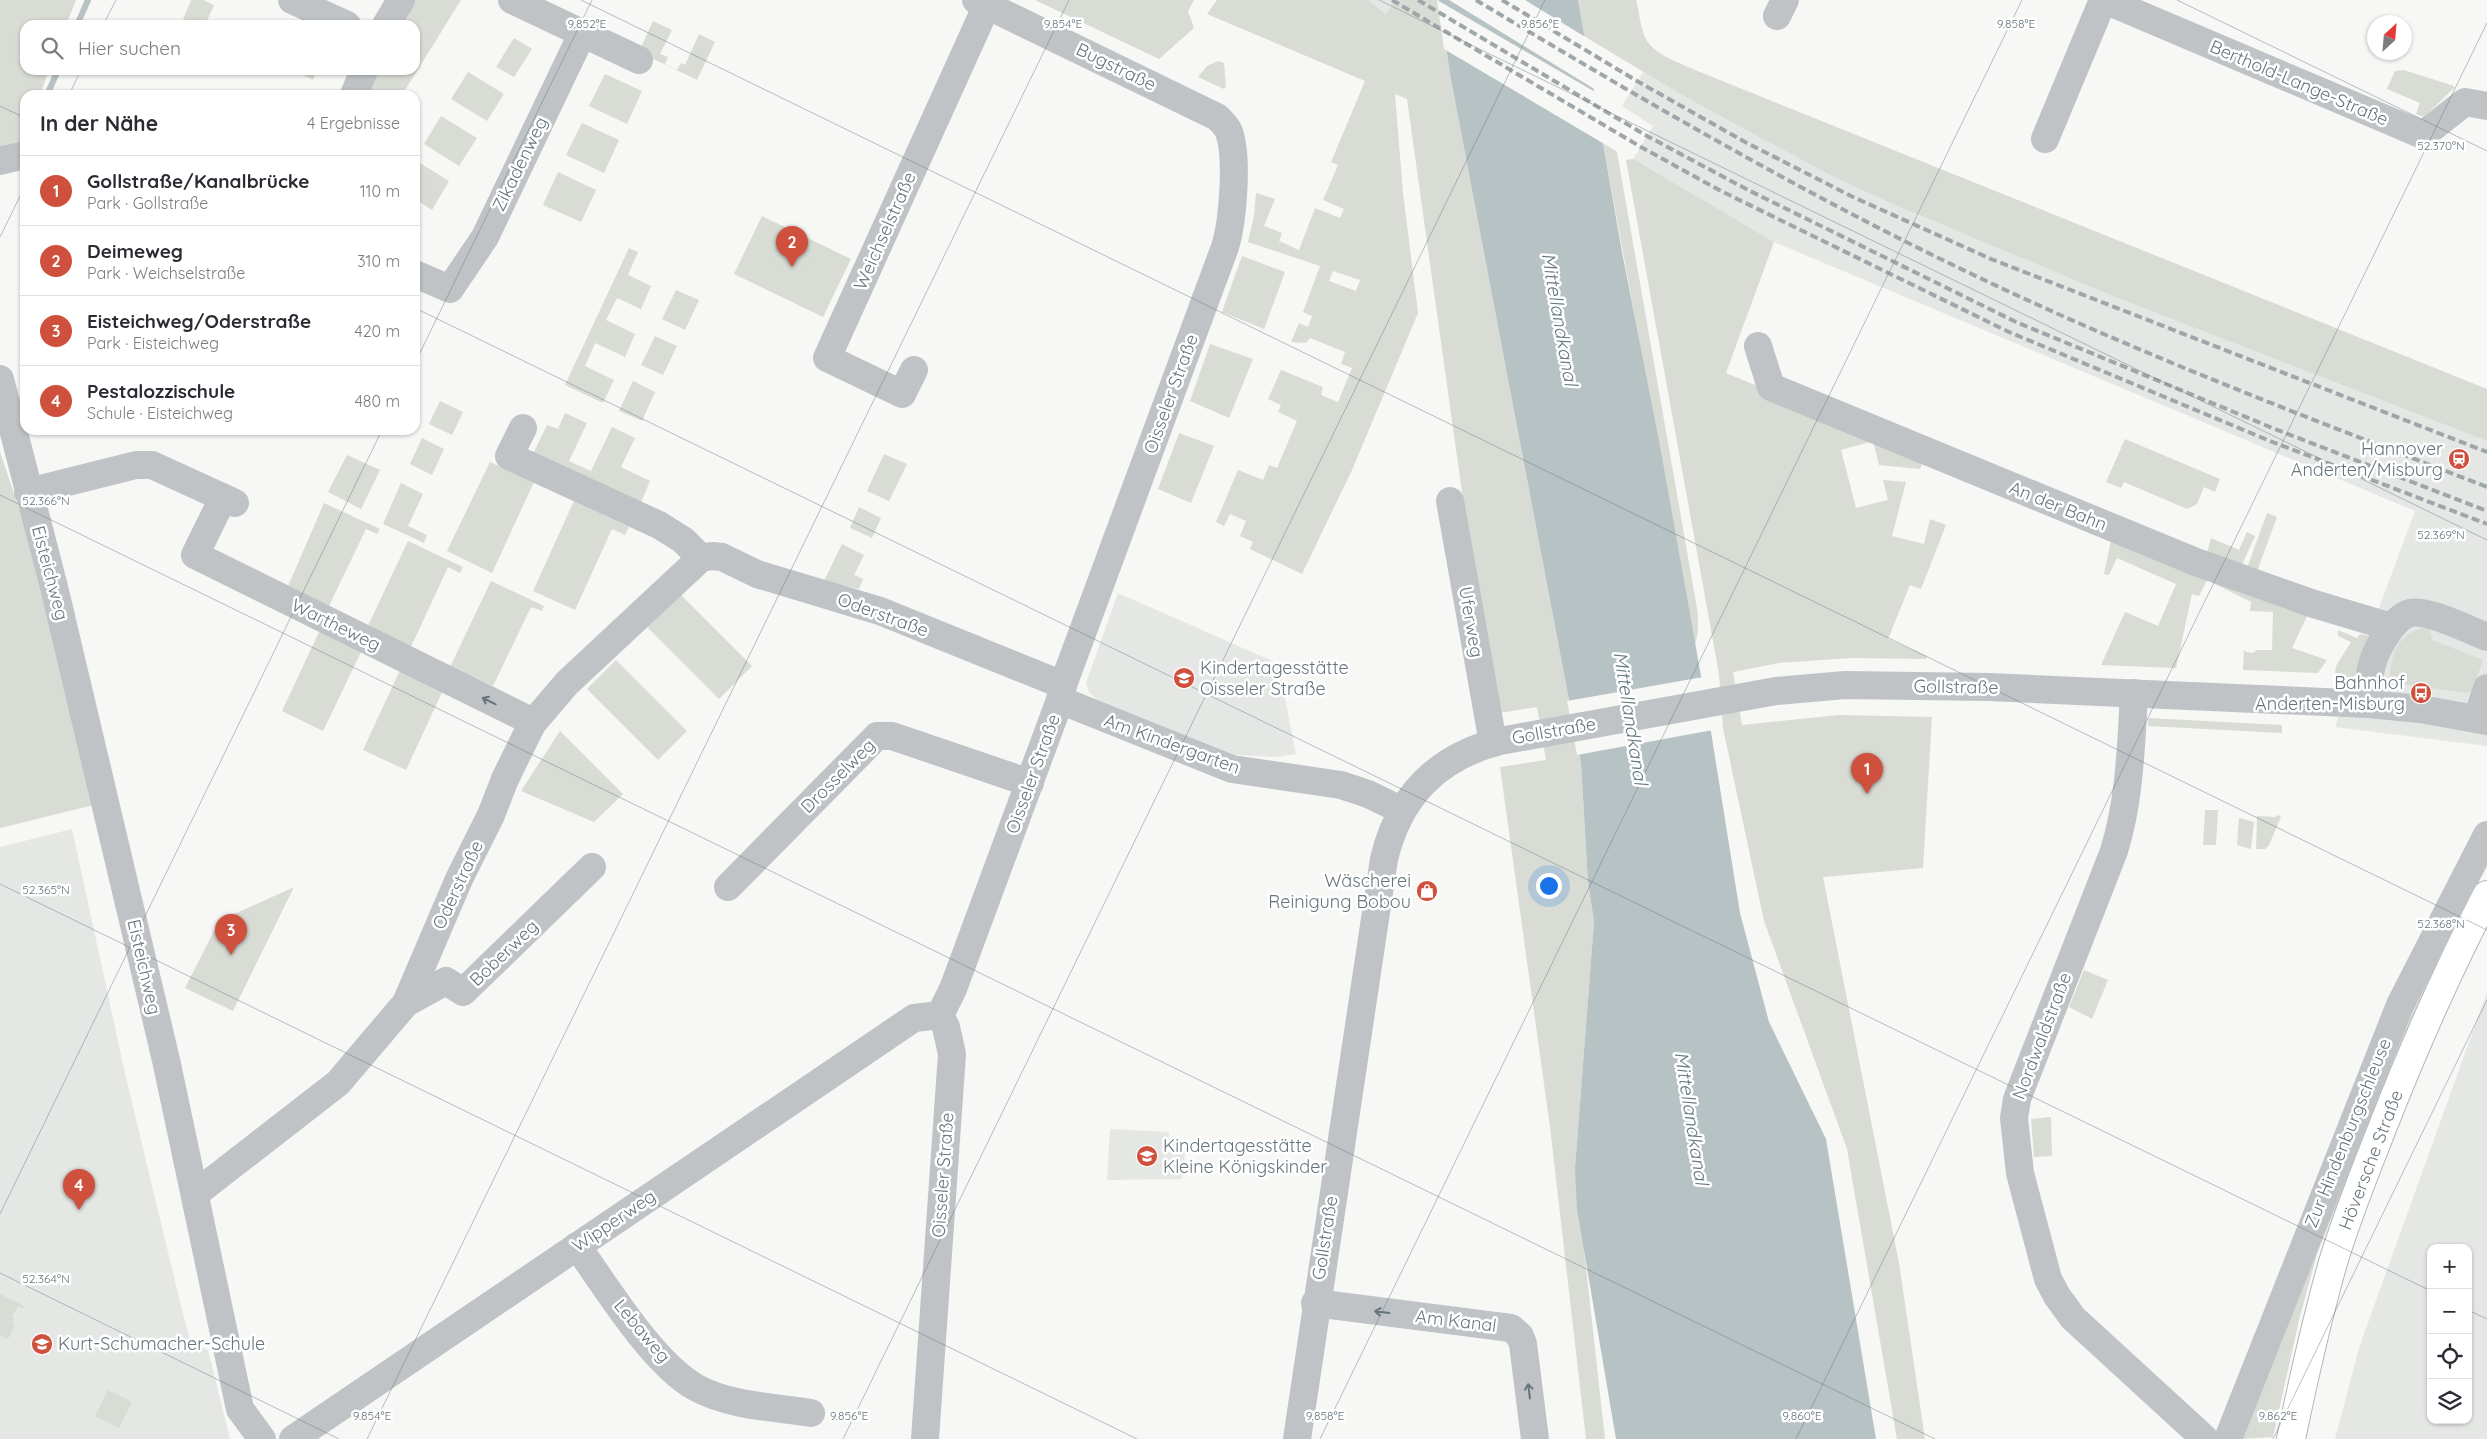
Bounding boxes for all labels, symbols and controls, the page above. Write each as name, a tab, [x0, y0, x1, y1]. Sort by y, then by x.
north arrow	[2367, 15, 2412, 60]
text: 9.852°E	[568, 16, 607, 31]
text: 9.854°E	[1044, 16, 1082, 31]
text: 9.856°E	[1521, 16, 1560, 31]
text: 9.858°E	[1997, 16, 2036, 31]
search box	[20, 20, 420, 75]
icon: search	[38, 34, 66, 62]
street label: Berthold-Lange-Straße	[2206, 34, 2392, 131]
text: Hier suchen	[78, 36, 181, 60]
street label: Bugstraße	[1072, 37, 1160, 96]
text: In der Nähe	[40, 110, 158, 136]
text: 4 Ergebnisse	[307, 113, 400, 133]
street label: Zikadenweg	[487, 113, 552, 215]
text: 52.370°N	[2417, 138, 2465, 153]
street label: Weichselstraße	[848, 168, 921, 293]
text: Gollstraße/Kanalbrücke	[87, 169, 309, 193]
text: 1	[53, 181, 59, 201]
text: 110 m	[360, 181, 400, 201]
text: Park · Gollstraße	[87, 193, 208, 213]
pin: 2	[776, 226, 808, 267]
text: Deimeweg	[87, 239, 183, 263]
text: 2	[51, 251, 61, 271]
text: 310 m	[357, 251, 400, 271]
water label: Mittellandkanal	[1537, 251, 1584, 390]
text: Park · Weichselstraße	[87, 263, 245, 283]
text: Eisteichweg/Oderstraße	[87, 309, 311, 333]
text: 3	[52, 321, 60, 341]
text: 420 m	[354, 321, 400, 341]
street label: Oisseler Straße	[1138, 331, 1203, 457]
text: Park · Eisteichweg	[87, 333, 219, 353]
text: Pestalozzischule	[87, 379, 235, 403]
text: 4	[51, 391, 61, 411]
text: 480 m	[354, 391, 400, 411]
text: Schule · Eisteichweg	[87, 403, 233, 423]
place label: Hannover Anderten/Misburg	[2291, 437, 2443, 481]
station icon: Hannover Anderten/Misburg	[2447, 447, 2471, 471]
street label: An der Bahn	[2006, 476, 2110, 536]
text: 52.366°N	[22, 493, 70, 508]
street label: Eisteichweg	[27, 523, 74, 623]
text: 52.369°N	[2417, 527, 2465, 542]
street label: Uferweg	[1454, 585, 1489, 659]
street label: Oderstraße	[835, 587, 932, 642]
street label: Wartheweg	[288, 593, 385, 656]
water label: Mittellandkanal	[1609, 650, 1654, 789]
place label: Kindertagesstätte Oisseler Straße	[1200, 656, 1349, 700]
school or university icon: Kindertagesstätte Oisseler Straße	[1172, 666, 1196, 690]
place label: Bahnhof Anderten-Misburg	[2255, 671, 2406, 715]
street label: Gollstraße	[1913, 674, 1999, 699]
bus stop icon: Bahnhof Anderten-Misburg	[2409, 681, 2433, 705]
one-way arrow	[482, 695, 497, 705]
street label: Am Kindergarten	[1101, 708, 1243, 779]
street label: Oisseler Straße	[1000, 711, 1065, 837]
street label: Gollstraße	[1510, 712, 1598, 749]
street label: Drosselweg	[796, 734, 880, 818]
pin: 1	[1851, 753, 1883, 794]
street label: Oderstraße	[427, 837, 488, 933]
place label: Wäscherei Reinigung Bobou	[1268, 869, 1411, 913]
your location	[1536, 873, 1562, 899]
shop icon: Wäscherei Reinigung Bobou	[1415, 879, 1439, 903]
text: 52.365°N	[22, 882, 70, 897]
pin: 3	[215, 914, 247, 955]
street label: Boberweg	[465, 914, 543, 991]
text: 52.368°N	[2417, 916, 2465, 931]
street label: Eisteichweg	[122, 917, 167, 1017]
street label: Nordwaldstraße	[2007, 969, 2076, 1103]
street label: Zur Hindenburgschleuse	[2299, 1035, 2396, 1231]
water label: Mittellandkanal	[1670, 1050, 1715, 1189]
street label: Höversche Straße	[2333, 1086, 2408, 1233]
street label: Oisseler Straße	[927, 1112, 958, 1238]
place label: Kindertagesstätte Kleine Königskinder	[1163, 1134, 1327, 1178]
school or university icon: Kindertagesstätte Kleine Königskinder	[1135, 1144, 1159, 1168]
pin: 4	[63, 1169, 95, 1210]
street label: Wipperweg	[568, 1184, 660, 1257]
street label: Gollstraße	[1307, 1194, 1343, 1282]
map controls	[2427, 1244, 2472, 1424]
button: +	[2427, 1244, 2472, 1289]
text: 52.364°N	[22, 1271, 70, 1286]
button: −	[2427, 1289, 2472, 1334]
street label: Lebaweg	[609, 1294, 676, 1367]
street label: Am Kanal	[1414, 1304, 1498, 1337]
one-way arrow	[1375, 1306, 1391, 1316]
school or university icon: Kurt-Schumacher-Schule	[30, 1332, 54, 1356]
place label: Kurt-Schumacher-Schule	[58, 1332, 265, 1355]
button: locate	[2427, 1334, 2472, 1379]
button: layers	[2427, 1379, 2472, 1424]
one-way arrow	[1524, 1383, 1534, 1399]
text: 9.854°E	[353, 1408, 391, 1423]
text: 9.856°E	[830, 1408, 869, 1423]
text: 9.858°E	[1306, 1408, 1345, 1423]
text: 9.860°E	[1782, 1408, 1822, 1423]
text: 9.862°E	[2259, 1408, 2298, 1423]

